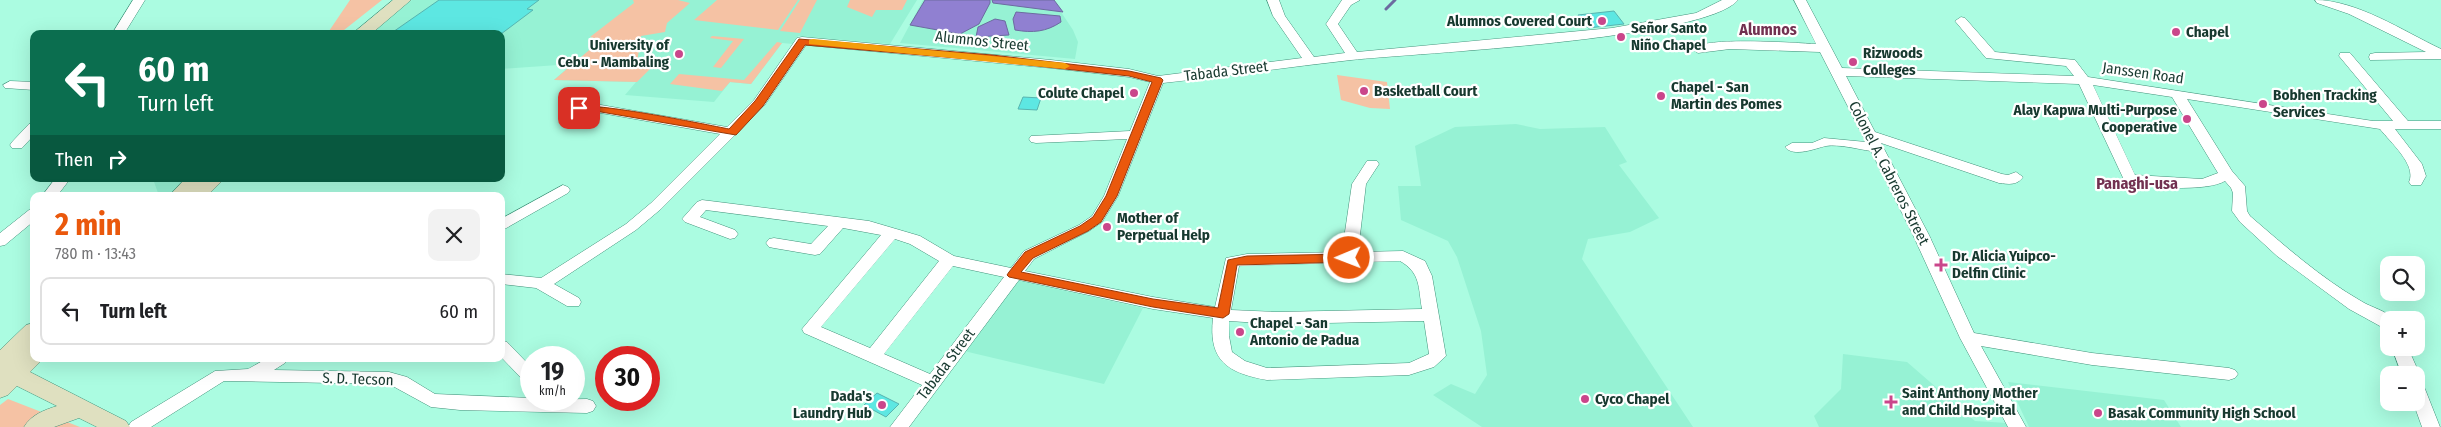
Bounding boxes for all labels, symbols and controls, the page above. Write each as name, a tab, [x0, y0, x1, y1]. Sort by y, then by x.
place label: Alumnos Covered Court	[1446, 12, 1593, 30]
marker: Alumnos Covered Court	[1596, 15, 1608, 27]
place label: Señor Santo Niño Chapel	[1631, 19, 1707, 54]
district label: Alumnos	[1738, 20, 1797, 39]
place label: Chapel	[2186, 23, 2230, 41]
marker: Chapel	[2170, 26, 2182, 38]
street label: Alumnos Street	[934, 27, 1030, 55]
marker: Señor Santo Niño Chapel	[1615, 31, 1627, 43]
place label: University of Cebu - Mambaling	[558, 36, 670, 71]
place label: Rizwoods Colleges	[1863, 44, 1923, 79]
text: 60 m	[138, 48, 209, 90]
marker: University of Cebu - Mambaling	[673, 48, 685, 60]
icon: left	[55, 50, 120, 115]
marker: Rizwoods Colleges	[1847, 56, 1859, 68]
street label: Tabada Street	[1183, 57, 1269, 85]
street label: Janssen Road	[2101, 58, 2185, 88]
place label: Chapel - San Martin des Pomes	[1671, 78, 1782, 113]
place label: Basketball Court	[1374, 82, 1478, 100]
place label: Colute Chapel	[1038, 84, 1125, 102]
marker: Basketball Court	[1358, 85, 1370, 97]
place label: Bobhen Tracking Services	[2273, 86, 2377, 121]
pin	[558, 87, 600, 129]
marker: Colute Chapel	[1128, 87, 1140, 99]
text: Turn left	[138, 90, 214, 117]
marker: Chapel - San Martin des Pomes	[1655, 90, 1667, 102]
icon: arrive	[565, 94, 593, 122]
street label: Colonel A. Cabreros Street	[1845, 98, 1933, 248]
marker: Bobhen Tracking Services	[2257, 98, 2269, 110]
place label: Alay Kapwa Multi-Purpose Cooperative	[2013, 101, 2177, 136]
marker: Alay Kapwa Multi-Purpose Cooperative	[2181, 113, 2193, 125]
icon: right	[103, 145, 131, 173]
text: Then	[55, 148, 93, 171]
district label: Panaghi-usa	[2096, 174, 2178, 193]
text: 2 min	[55, 207, 122, 243]
button: close	[428, 209, 480, 261]
place label: Mother of Perpetual Help	[1117, 209, 1210, 244]
marker: Mother of Perpetual Help	[1101, 221, 1113, 233]
position arrow	[1322, 231, 1374, 283]
text: 780 m · 13:43	[55, 244, 136, 263]
place label: Dr. Alicia Yuipco- Delfin Clinic	[1952, 247, 2056, 282]
map controls	[2380, 256, 2425, 411]
button: search	[2380, 256, 2425, 301]
marker: Dr. Alicia Yuipco- Delfin Clinic	[1934, 258, 1948, 272]
icon: left	[57, 297, 85, 325]
text: Turn left	[100, 300, 167, 323]
text: 60 m	[440, 300, 478, 323]
button: +	[2380, 311, 2425, 356]
place label: Chapel - San Antonio de Padua	[1249, 314, 1360, 349]
street label: Tabada Street	[913, 325, 979, 403]
marker: Chapel - San Antonio de Padua	[1234, 326, 1246, 338]
speed limit sign: 30	[595, 346, 660, 411]
text: 19	[541, 357, 564, 387]
button: −	[2380, 366, 2425, 411]
street label: S. D. Tecson	[322, 369, 394, 389]
text: km/h	[539, 384, 566, 398]
place label: Saint Anthony Mother and Child Hospital	[1902, 384, 2038, 419]
place label: Dada's Laundry Hub	[793, 387, 872, 422]
place label: Cyco Chapel	[1595, 390, 1670, 408]
marker: Cyco Chapel	[1579, 393, 1591, 405]
marker: Saint Anthony Mother and Child Hospital	[1884, 395, 1898, 409]
marker: Dada's Laundry Hub	[876, 399, 888, 411]
place label: Basak Community High School	[2108, 404, 2297, 422]
marker: Basak Community High School	[2092, 407, 2104, 419]

